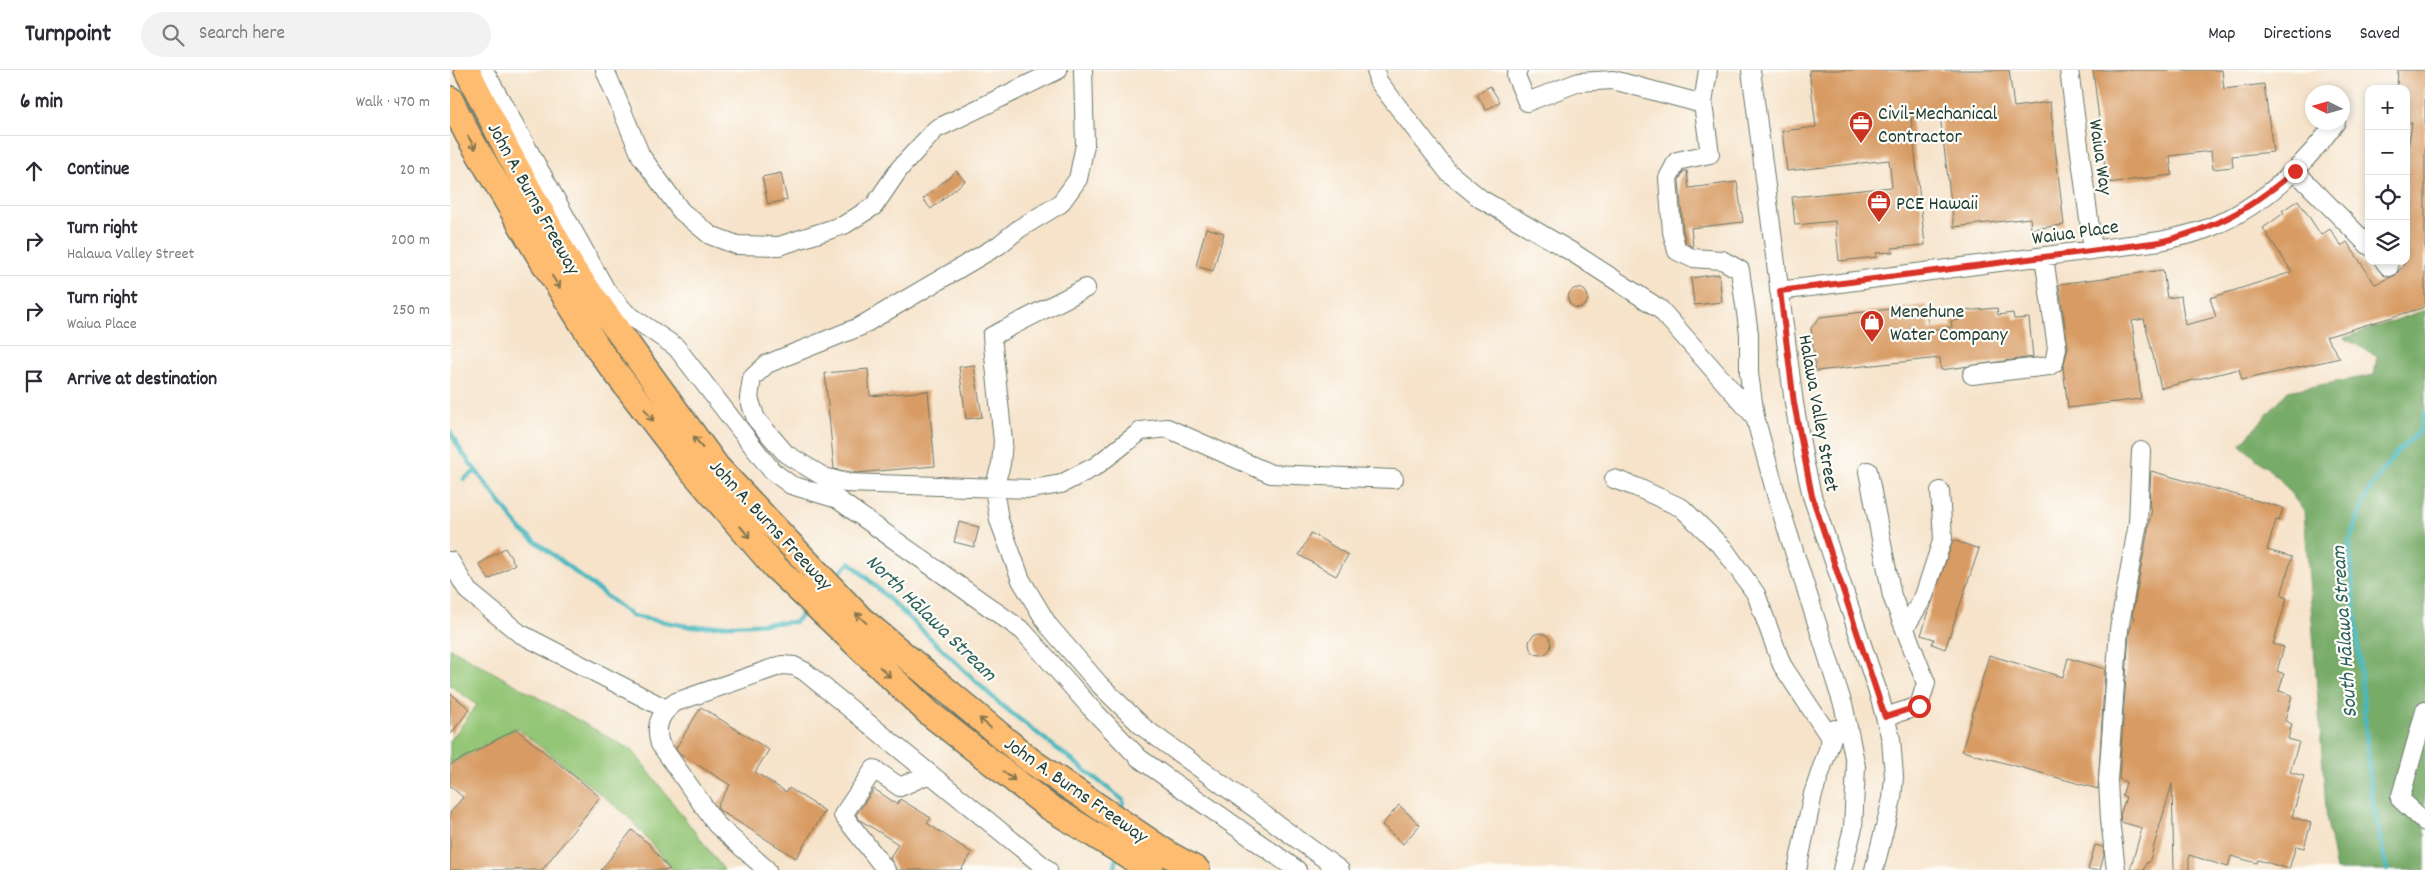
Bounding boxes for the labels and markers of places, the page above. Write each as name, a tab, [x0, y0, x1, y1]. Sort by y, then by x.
place label: Civil-Mechanical Contractor	[1878, 101, 1998, 152]
office icon: Civil-Mechanical Contractor	[1848, 110, 1874, 144]
office icon: PCE Hawaii	[1866, 189, 1892, 223]
place label: PCE Hawaii	[1896, 191, 1978, 219]
place label: Menehune Water Company	[1890, 299, 2008, 350]
shop icon: Menehune Water Company	[1859, 309, 1885, 343]

